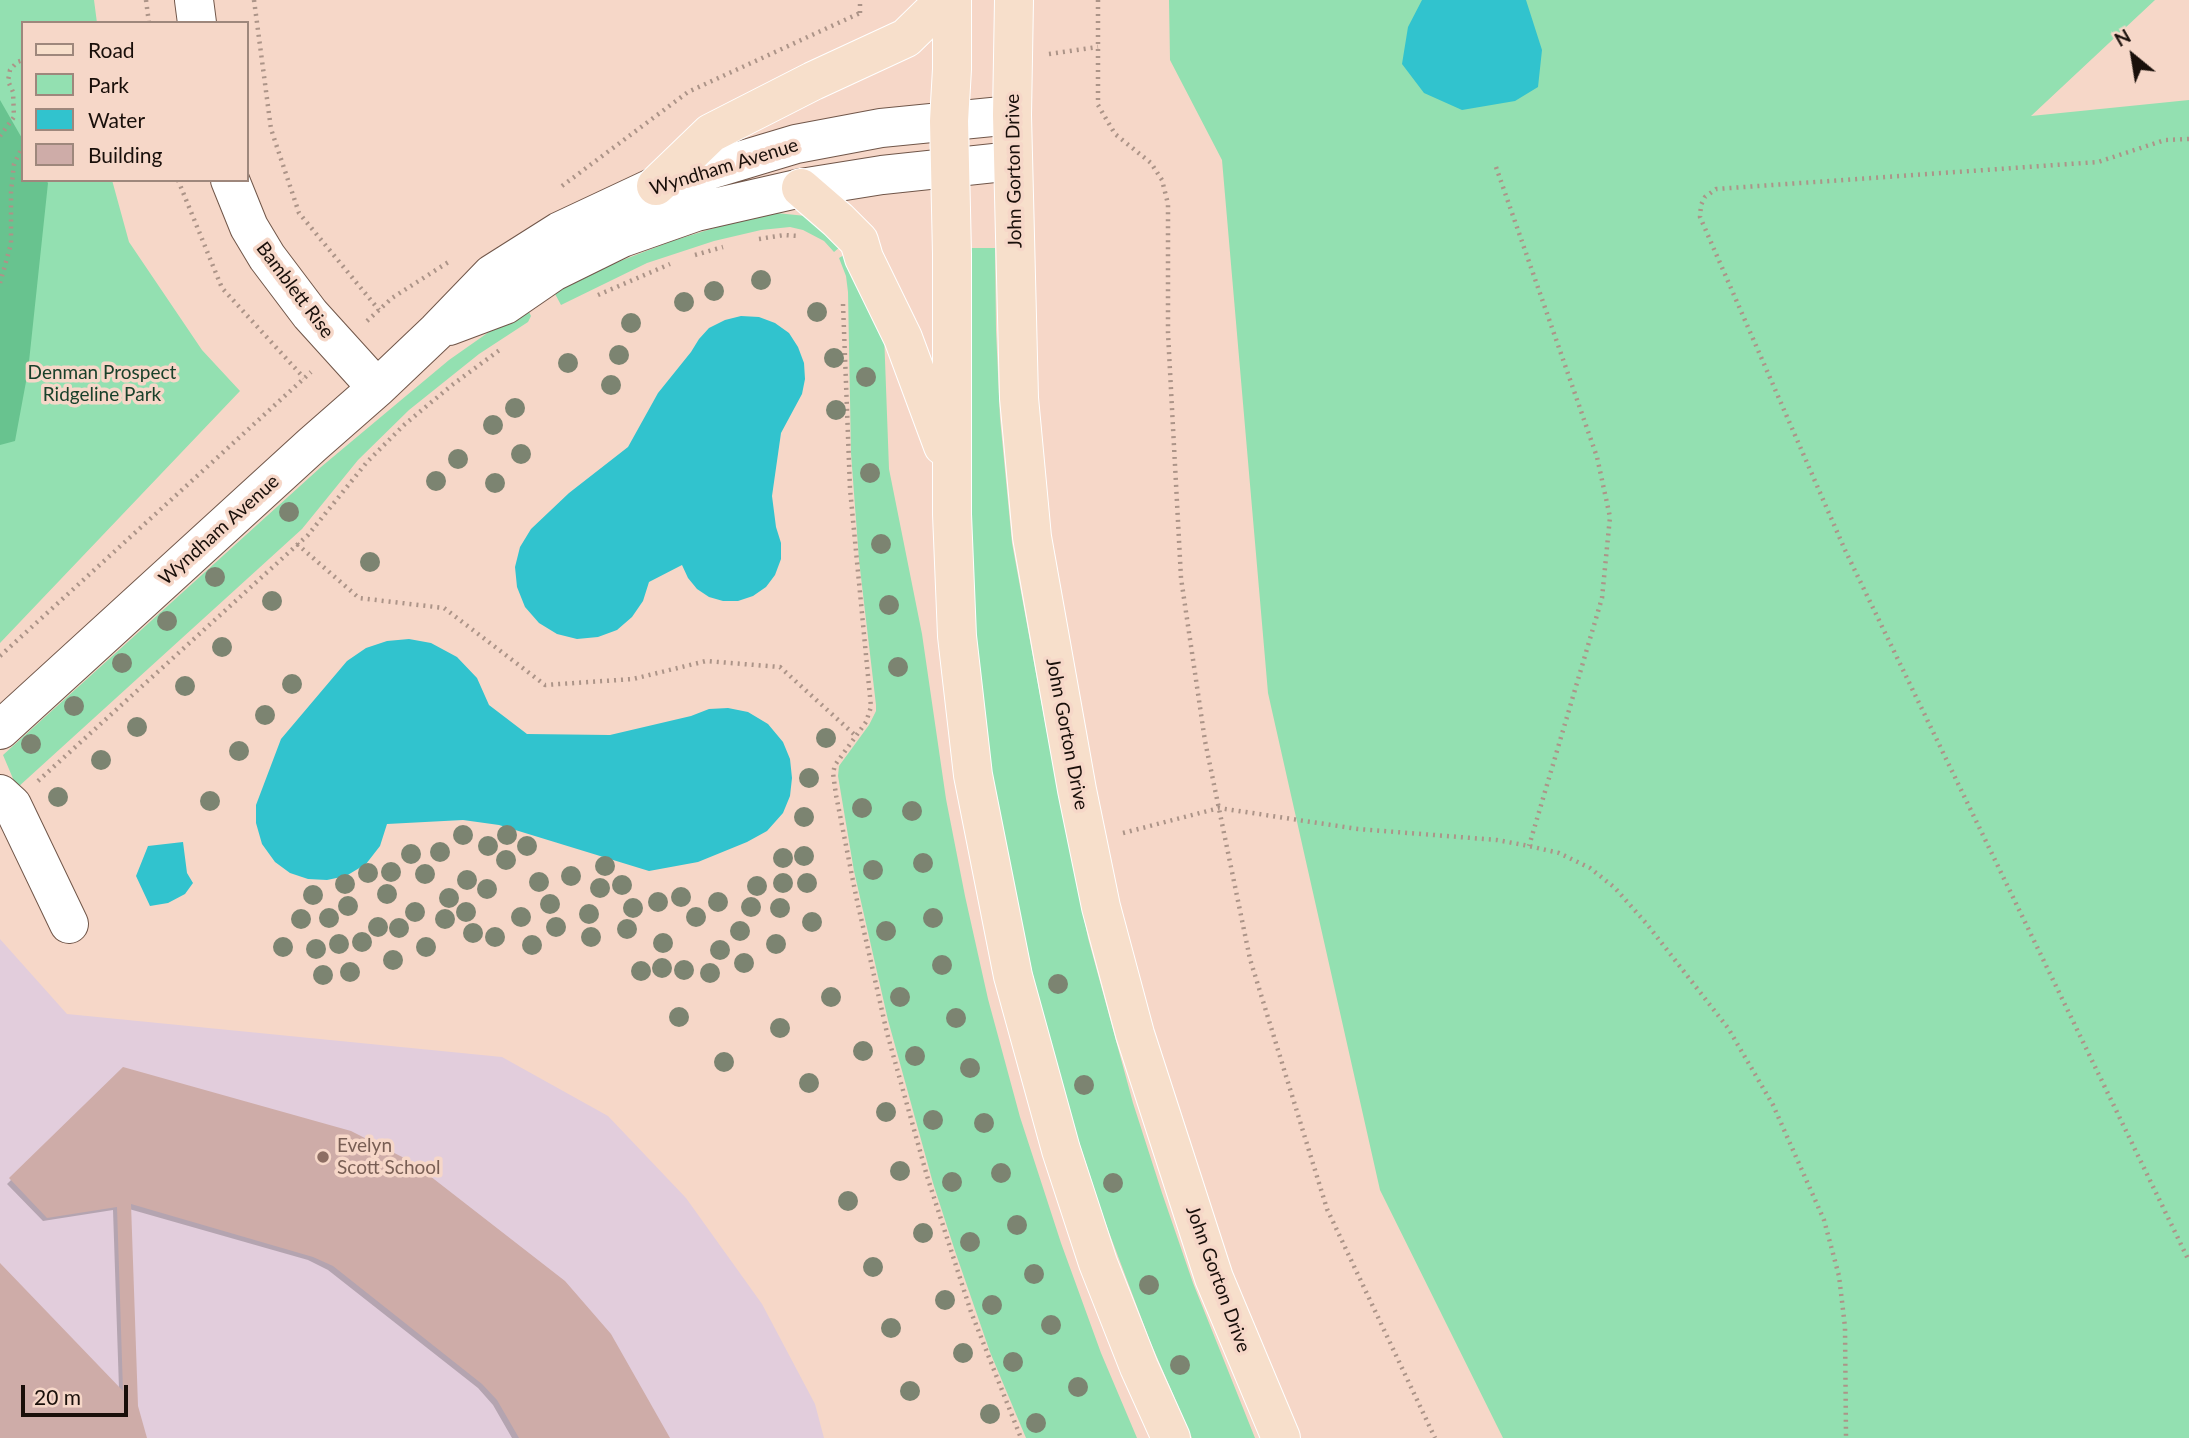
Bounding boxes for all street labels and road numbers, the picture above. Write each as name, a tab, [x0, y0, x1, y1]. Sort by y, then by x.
street label: John Gorton Drive	[1001, 94, 1027, 248]
street label: Wyndham Avenue	[647, 134, 801, 200]
street label: Bamblett Rise	[251, 237, 339, 343]
street label: Wyndham Avenue	[154, 470, 284, 590]
street label: John Gorton Drive	[1041, 656, 1093, 812]
street label: John Gorton Drive	[1181, 1203, 1255, 1355]

